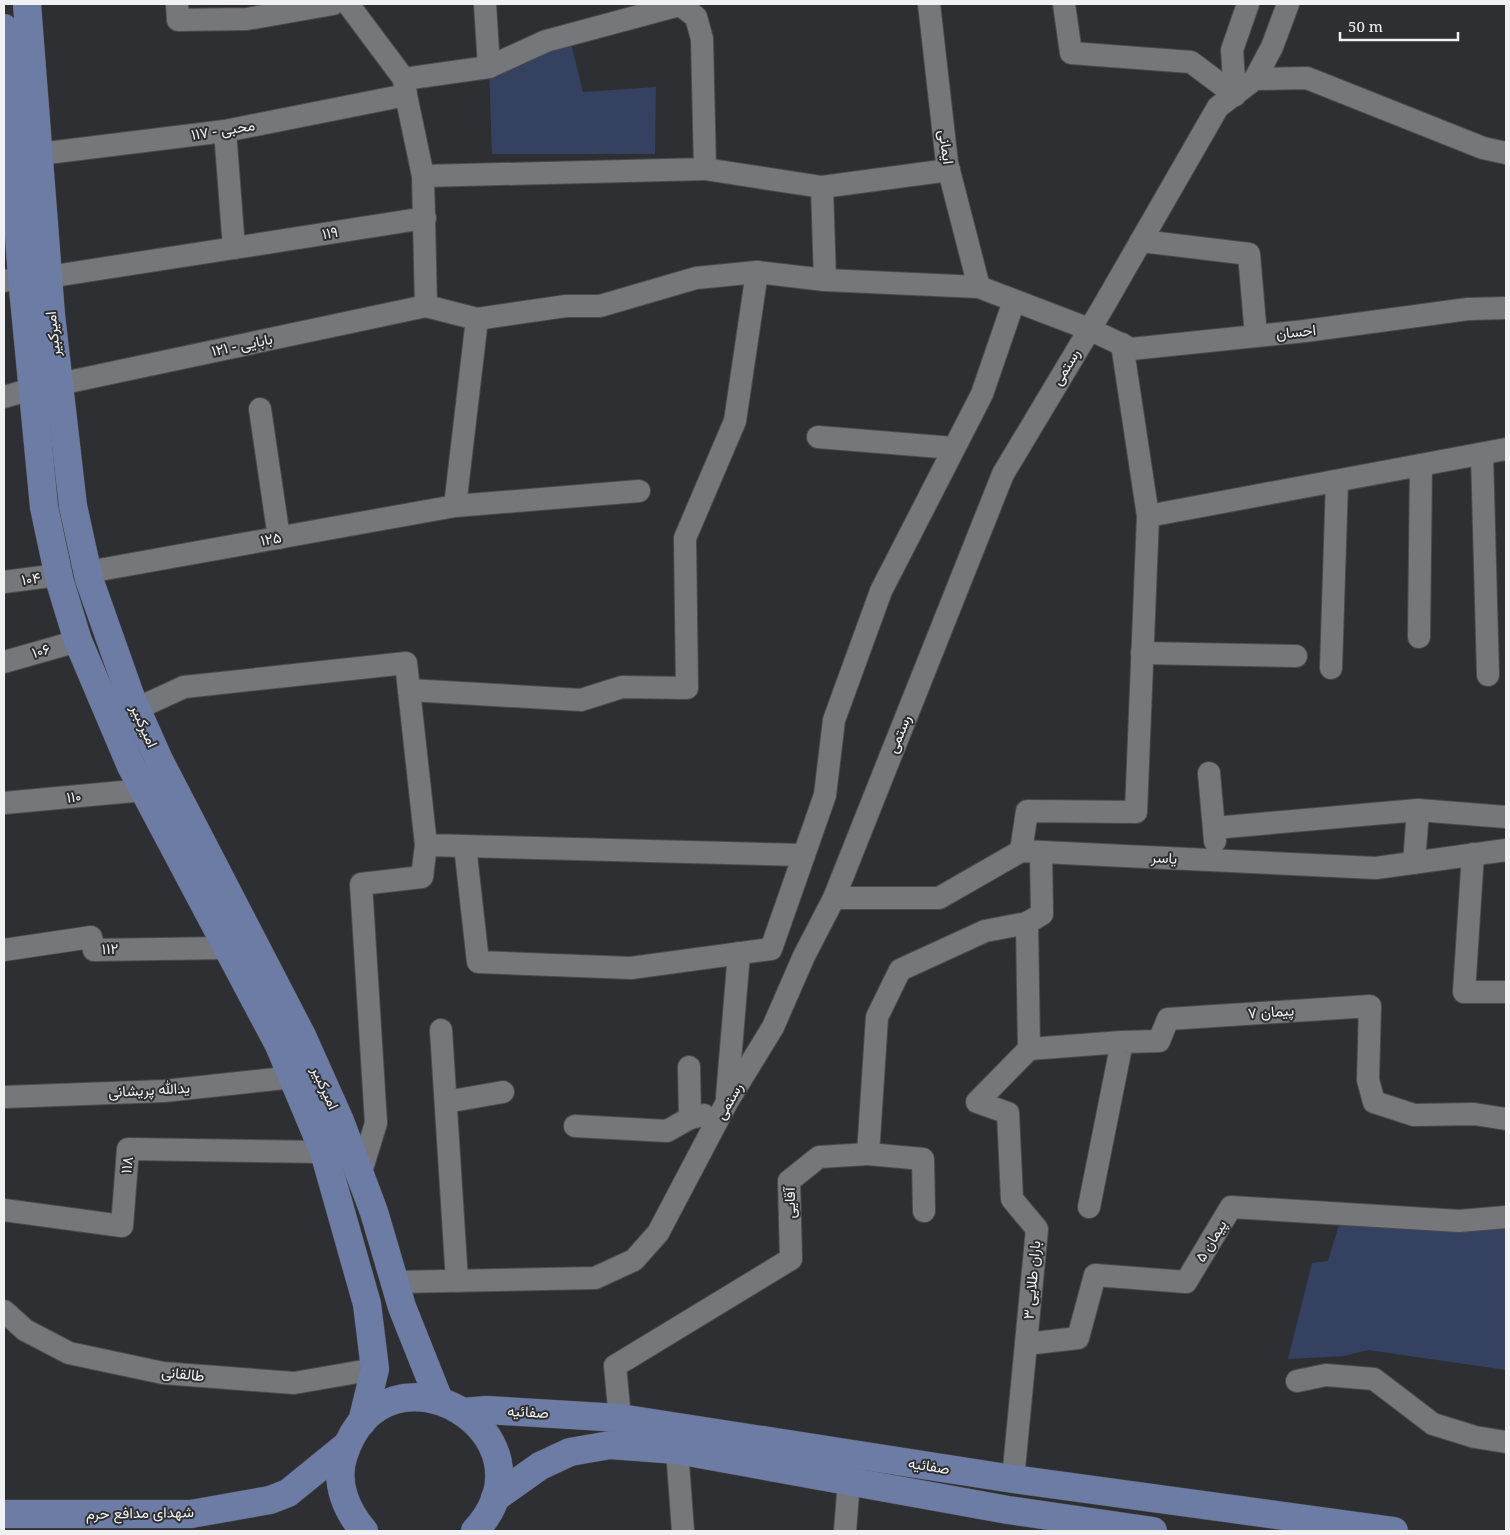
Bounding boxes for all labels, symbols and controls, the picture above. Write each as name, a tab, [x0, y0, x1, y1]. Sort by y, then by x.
scale bar	[1340, 10, 1458, 42]
text: 50 m	[1348, 16, 1383, 36]
street label: محبی - ۱۱۷	[189, 114, 256, 145]
street label: ایمانی	[934, 128, 959, 166]
street label: ۱۱۹	[320, 221, 339, 243]
street label: امیرکبیر	[40, 310, 64, 359]
street label: احسان	[1275, 319, 1317, 343]
street label: بابایی - ۱۲۱	[209, 328, 274, 361]
street label: رستمی	[1046, 344, 1085, 389]
street label: ۱۲۵	[259, 526, 283, 550]
street label: ۱۰۴	[20, 567, 42, 589]
street label: ۱۰۶	[29, 638, 52, 662]
street label: امیرکبیر	[126, 700, 163, 750]
street label: رستمی	[881, 711, 916, 756]
street label: ۱۱۰	[66, 785, 82, 807]
street label: یاسر	[1149, 846, 1178, 868]
street label: ۱۱۲	[102, 938, 119, 958]
street label: پیمان ۷	[1247, 999, 1295, 1024]
street label: امیرکبیر	[307, 1062, 344, 1112]
street label: یدالله پریشانی	[108, 1077, 190, 1102]
street label: رستمی	[710, 1078, 748, 1123]
street label: ۱۱۸	[115, 1155, 137, 1175]
street label: آقایی	[779, 1186, 800, 1219]
street label: پیمان ۵	[1190, 1216, 1231, 1266]
street label: باران طلایی ۳	[1018, 1240, 1045, 1320]
street label: طالقانی	[160, 1361, 206, 1386]
street label: صفائیه	[507, 1400, 549, 1422]
street label: صفائیه	[907, 1452, 951, 1478]
street label: شهدای مدافع حرم	[86, 1501, 194, 1525]

